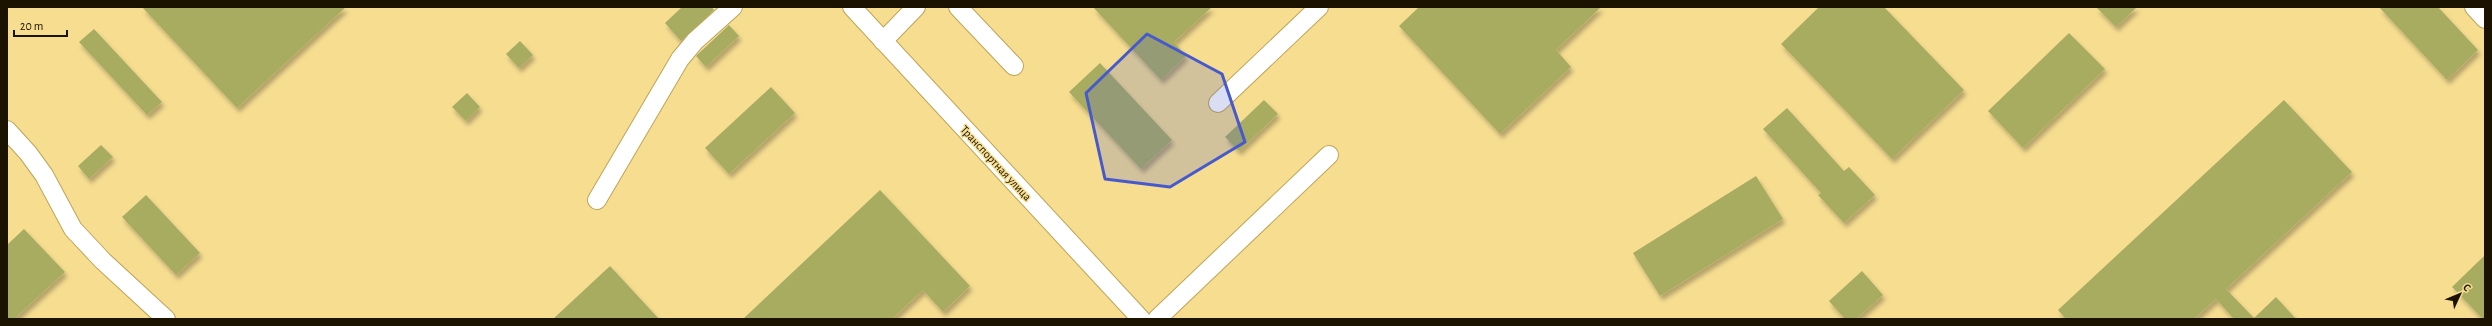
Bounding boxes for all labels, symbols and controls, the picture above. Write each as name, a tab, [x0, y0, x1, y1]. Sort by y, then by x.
scale bar	[14, 12, 67, 38]
text: 20 m	[20, 20, 43, 32]
street label: Транспортная улица	[958, 123, 1034, 204]
north arrow	[2440, 274, 2480, 314]
text: С	[2461, 281, 2473, 293]

